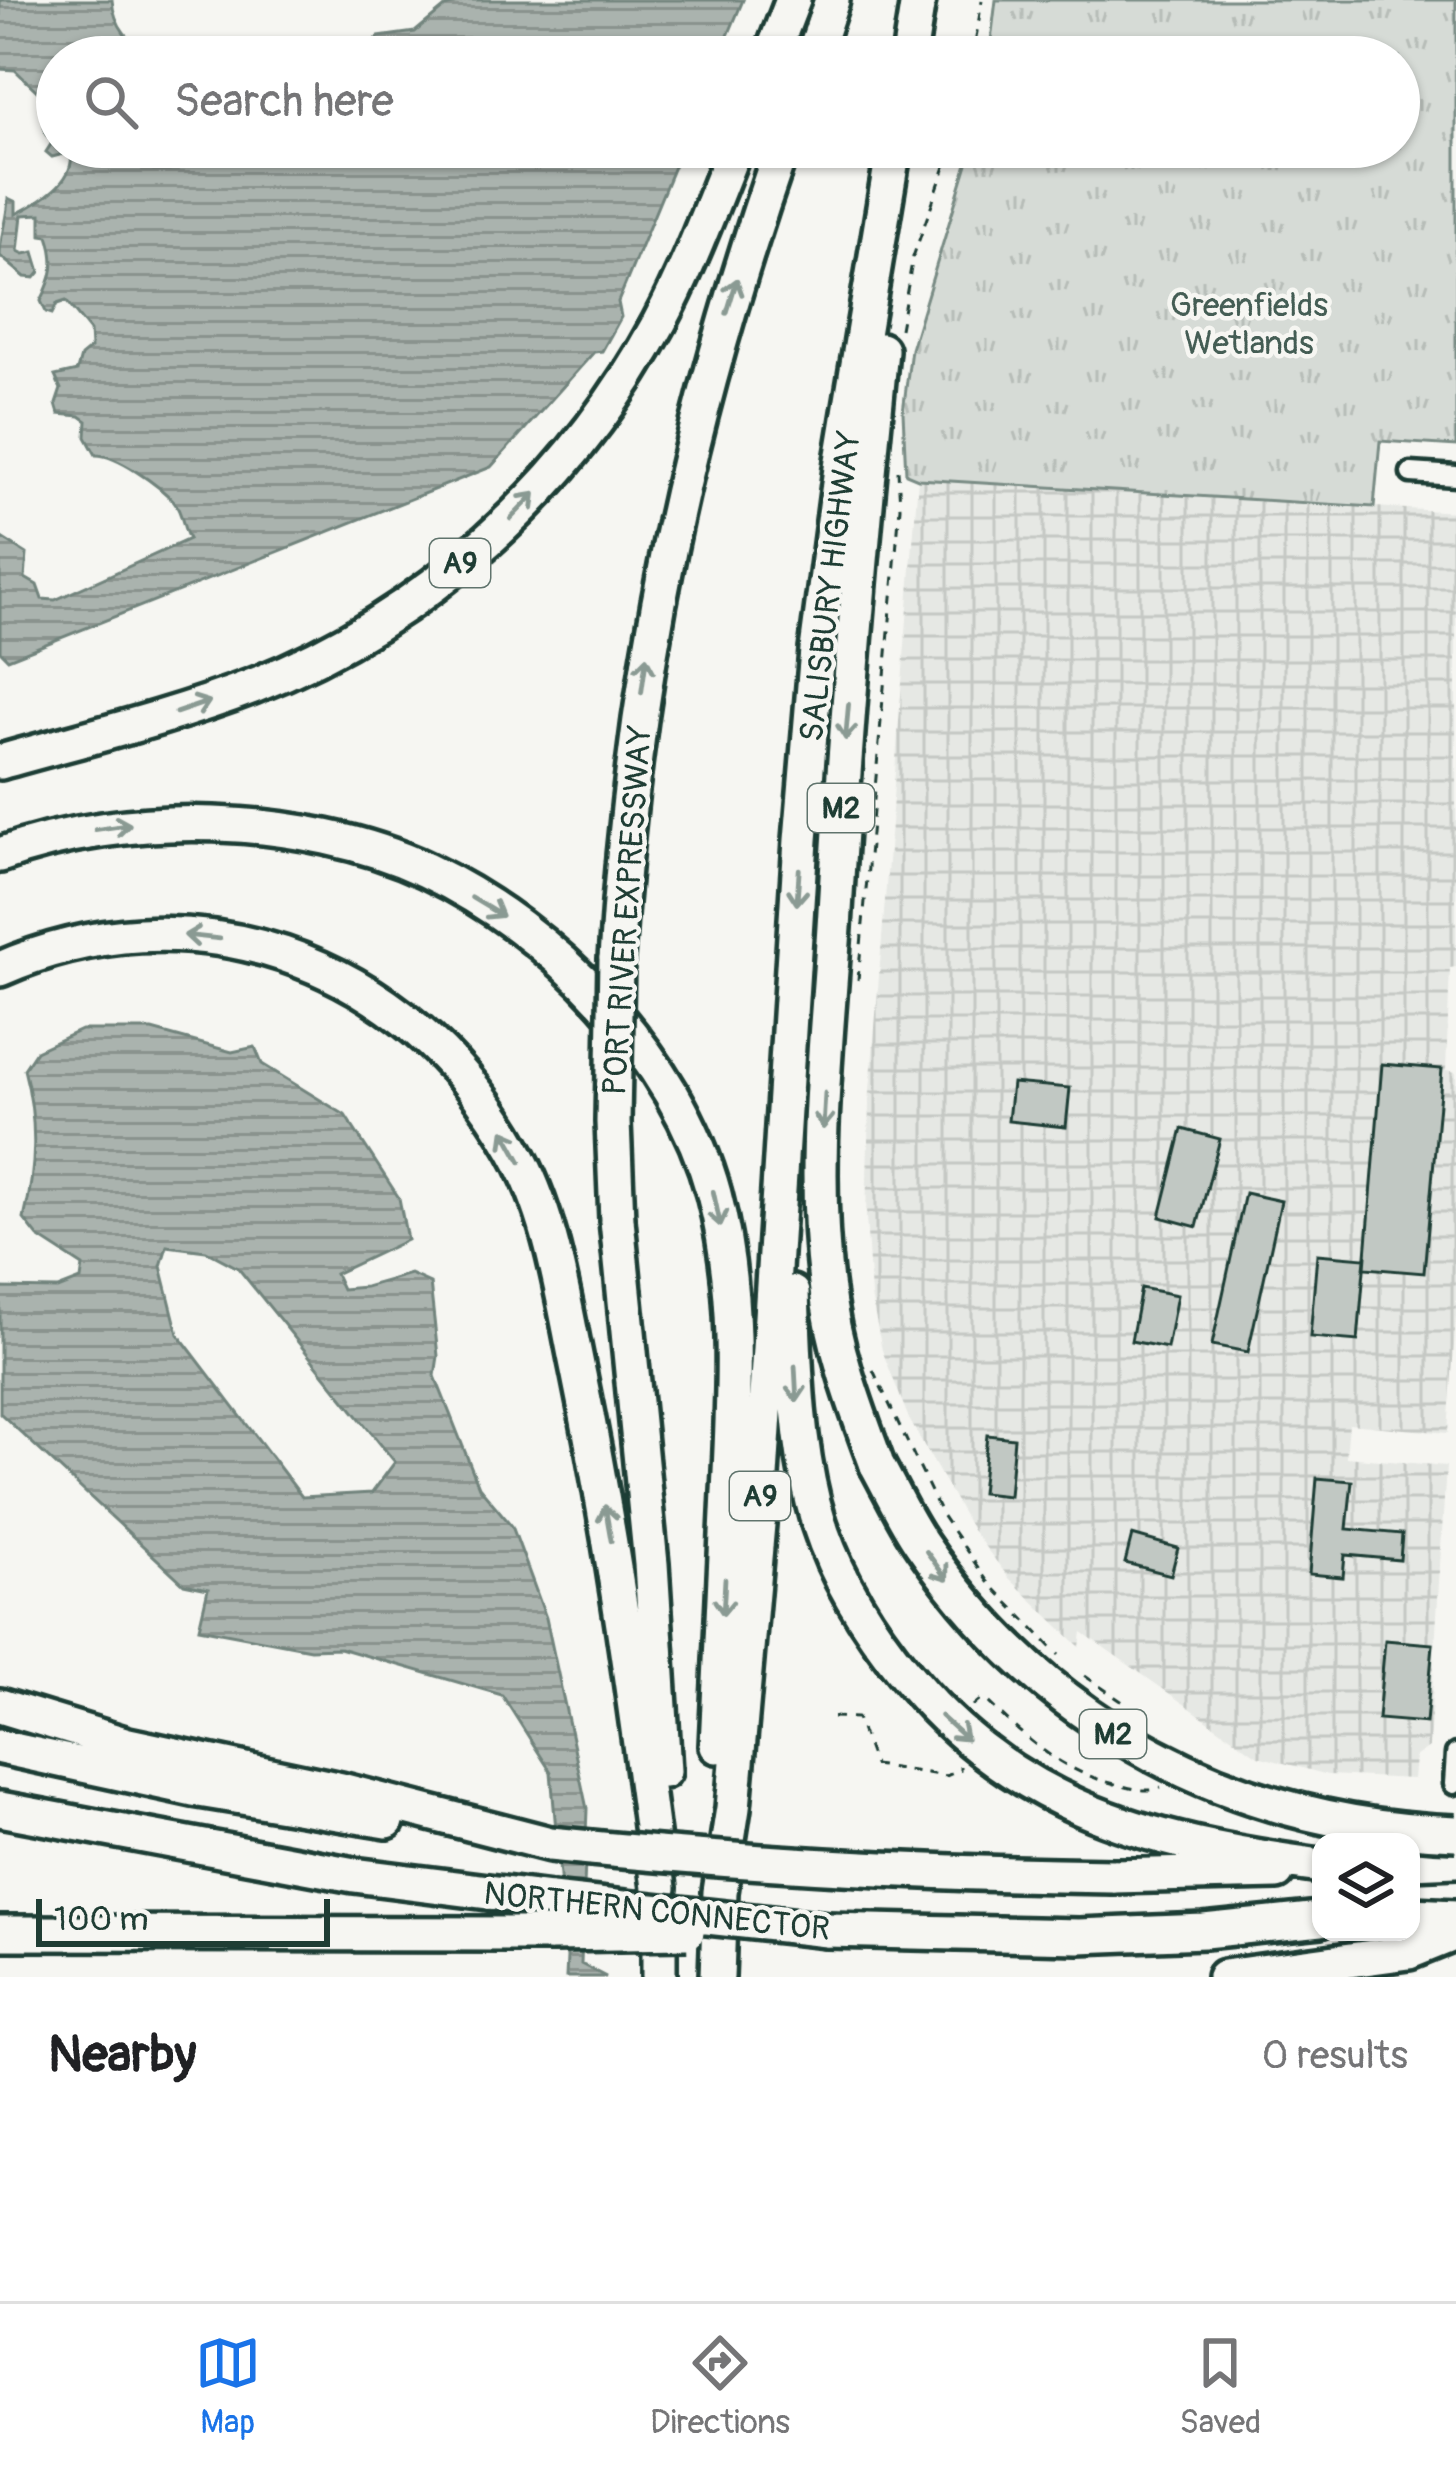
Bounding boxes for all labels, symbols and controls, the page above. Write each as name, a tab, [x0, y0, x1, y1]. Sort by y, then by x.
search box	[36, 36, 1420, 168]
icon: search	[78, 69, 144, 135]
text: Search here	[174, 74, 394, 130]
one-way arrow	[722, 278, 744, 316]
park label: Greenfields Wetlands	[1170, 285, 1328, 364]
street label: SALISBURY HIGHWAY	[791, 428, 870, 744]
one-way arrow	[508, 492, 537, 521]
road number: A9	[430, 539, 490, 587]
one-way arrow	[633, 657, 656, 696]
one-way arrow	[174, 695, 211, 716]
one-way arrow	[835, 702, 858, 741]
street label: PORT RIVER EXPRESSWAY	[594, 724, 661, 1097]
road number: M2	[808, 784, 874, 832]
one-way arrow	[93, 815, 132, 838]
one-way arrow	[786, 867, 809, 906]
one-way arrow	[469, 895, 503, 919]
one-way arrow	[183, 925, 222, 948]
one-way arrow	[812, 1091, 835, 1130]
one-way arrow	[500, 1130, 523, 1165]
one-way arrow	[706, 1189, 729, 1227]
one-way arrow	[785, 1364, 808, 1403]
road number: A9	[730, 1472, 790, 1520]
one-way arrow	[596, 1504, 619, 1543]
one-way arrow	[924, 1549, 950, 1582]
one-way arrow	[712, 1577, 735, 1616]
road number: M2	[1080, 1710, 1146, 1758]
one-way arrow	[939, 1714, 969, 1742]
map controls	[1312, 1833, 1420, 1941]
button: layers	[1312, 1833, 1420, 1941]
street label: NORTHERN CONNECTOR	[482, 1873, 832, 1950]
scale bar	[36, 1893, 330, 1946]
text: 100 m	[54, 1899, 148, 1940]
text: Nearby	[48, 2023, 196, 2087]
text: 0 results	[1262, 2031, 1408, 2080]
tab: Map	[195, 2330, 261, 2443]
tab: Directions	[650, 2330, 790, 2443]
tab: Saved	[1179, 2330, 1261, 2443]

